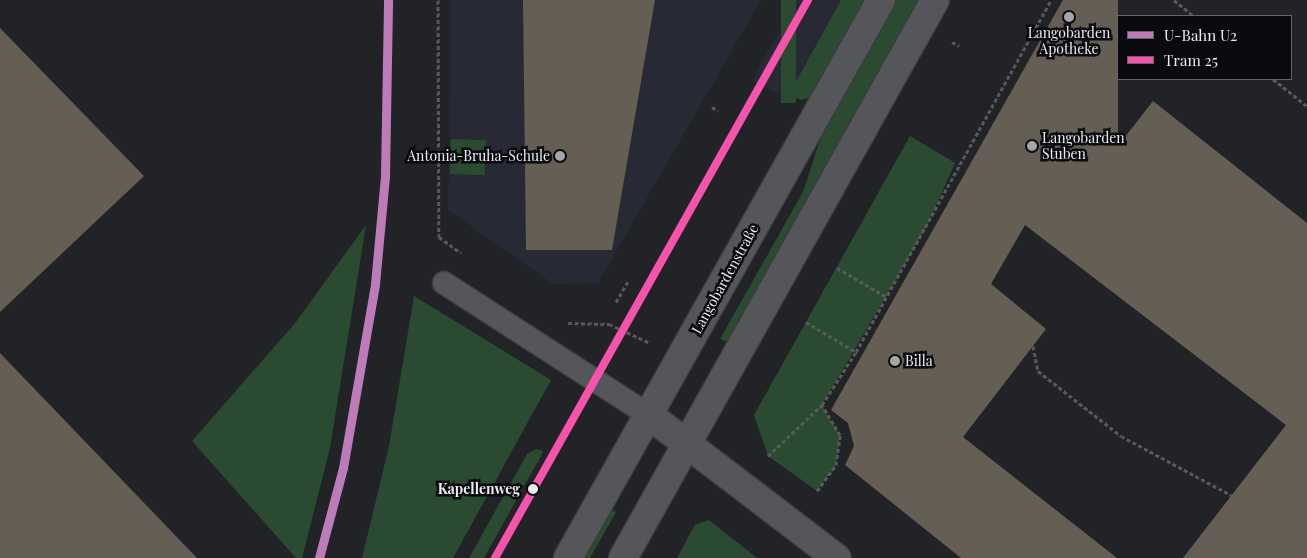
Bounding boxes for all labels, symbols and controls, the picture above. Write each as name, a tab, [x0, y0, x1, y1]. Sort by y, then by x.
marker: Langobarden Apotheke	[1063, 11, 1075, 23]
legend	[1117, 15, 1292, 80]
place label: Langobarden Apotheke	[1028, 25, 1110, 58]
text: U-Bahn U2	[1164, 25, 1237, 45]
text: Tram 25	[1164, 50, 1218, 70]
place label: Langobarden Stuben	[1042, 130, 1125, 162]
marker: Langobarden Stuben	[1026, 140, 1038, 152]
place label: Antonia-Bruha-Schule	[407, 148, 550, 164]
marker: Antonia-Bruha-Schule	[554, 150, 566, 162]
street label: Langobardenstraße	[688, 221, 762, 337]
place label: Billa	[905, 353, 933, 369]
marker: Billa	[889, 355, 901, 367]
marker: Kapellenweg	[524, 480, 542, 498]
place label: Kapellenweg	[438, 481, 520, 497]

